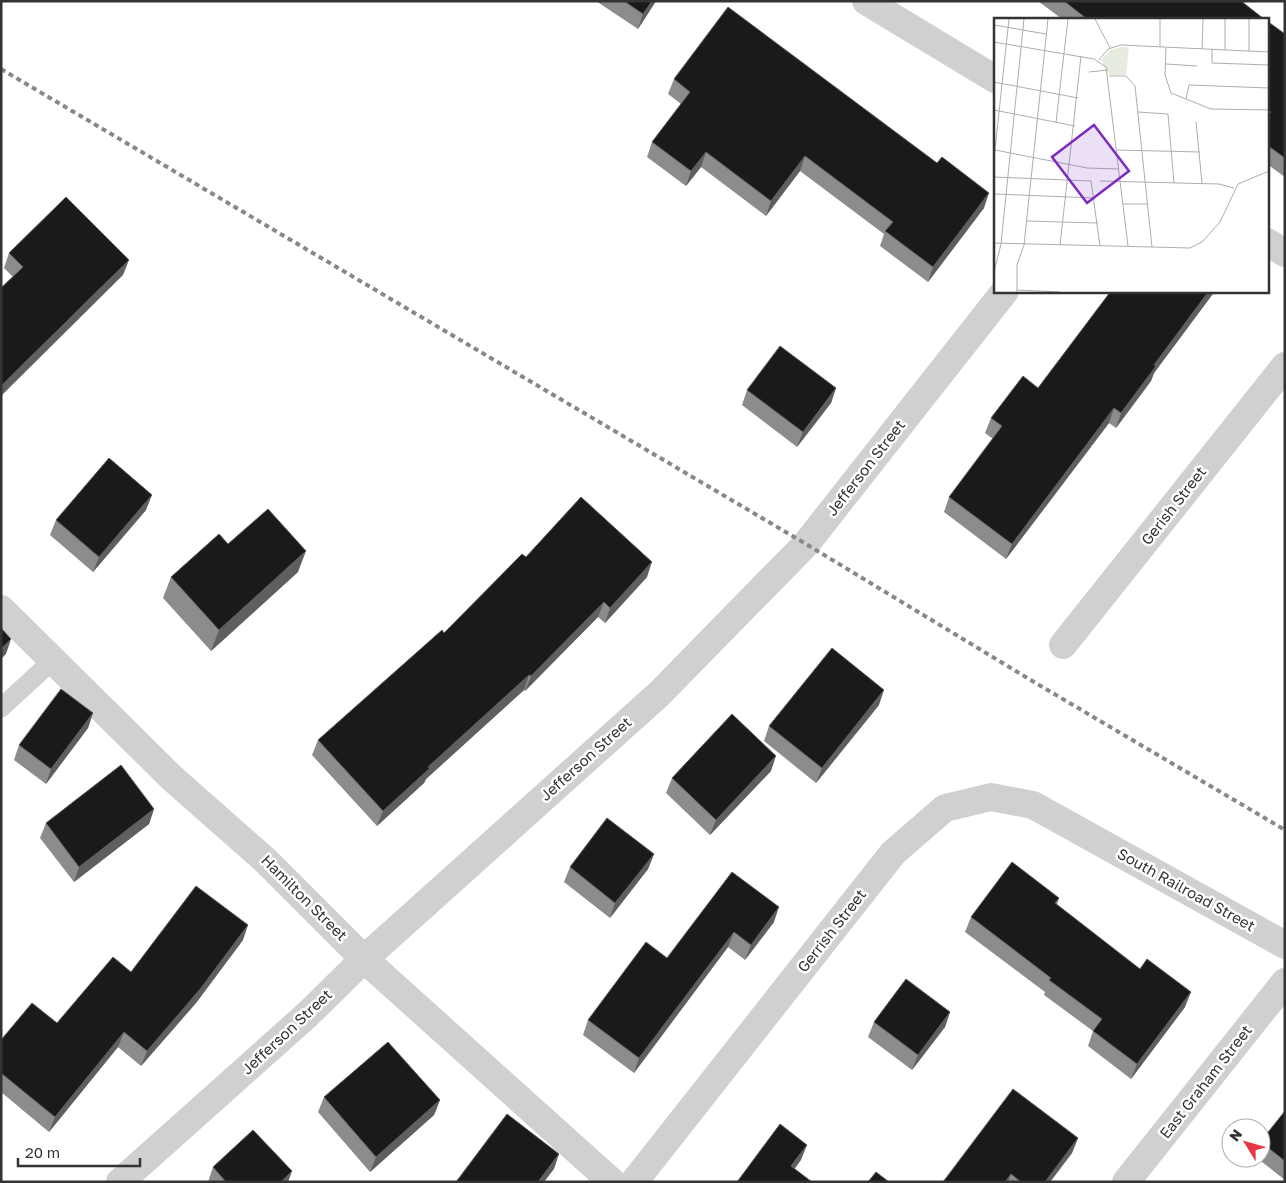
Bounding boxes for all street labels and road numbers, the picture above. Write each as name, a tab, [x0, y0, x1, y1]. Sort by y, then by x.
street label: Jefferson Street	[822, 416, 908, 519]
street label: Gerish Street	[1137, 463, 1209, 548]
street label: Jefferson Street	[536, 713, 635, 804]
street label: South Railroad Street	[1115, 844, 1258, 934]
street label: Hamilton Street	[258, 851, 351, 944]
street label: Gerrish Street	[793, 885, 869, 975]
street label: Jefferson Street	[238, 985, 335, 1078]
street label: East Graham Street	[1155, 1021, 1255, 1142]

